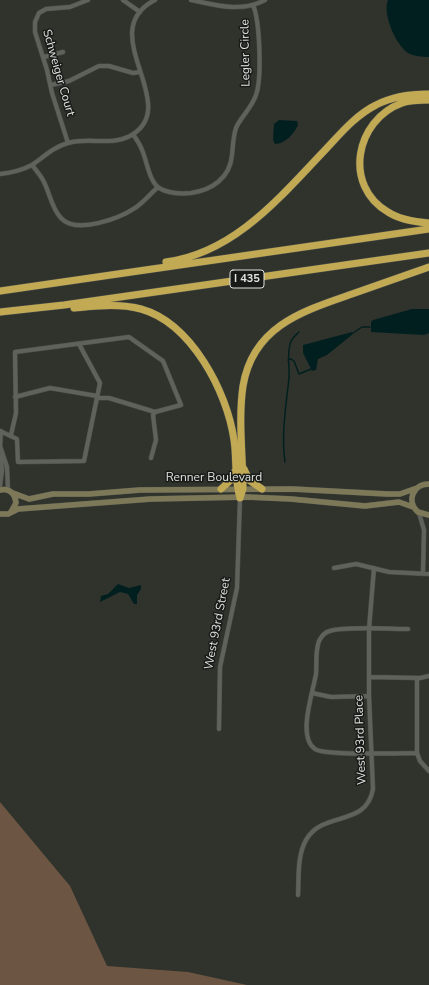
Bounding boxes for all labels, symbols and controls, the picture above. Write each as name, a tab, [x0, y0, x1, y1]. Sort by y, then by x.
street label: Legler Circle	[238, 19, 254, 87]
street label: Schweiger Court	[39, 28, 77, 118]
road number: I 435	[230, 270, 264, 288]
street label: Renner Boulevard	[166, 471, 262, 485]
street label: West 93rd Street	[202, 577, 234, 671]
street label: West 93rd Place	[352, 695, 370, 785]

